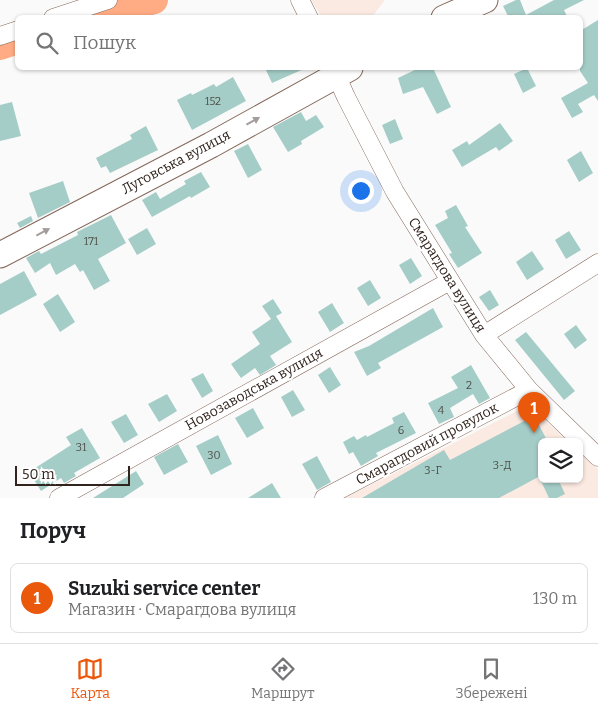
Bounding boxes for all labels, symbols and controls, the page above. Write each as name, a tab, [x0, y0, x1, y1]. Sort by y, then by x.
search box	[15, 15, 583, 70]
icon: search	[33, 29, 61, 57]
text: Пошук	[73, 31, 136, 54]
house number: 152	[205, 95, 221, 108]
one-way arrow	[246, 117, 261, 125]
street label: Луговська вулиця	[119, 126, 233, 198]
your location	[348, 178, 374, 204]
street label: Смарагдова вулиця	[405, 214, 489, 336]
one-way arrow	[36, 228, 50, 236]
house number: 171	[84, 235, 99, 248]
street label: Новозаводська вулиця	[182, 344, 326, 434]
house number: 2	[466, 379, 472, 392]
pin: 1	[518, 392, 550, 433]
street label: Смарагдовий провулок	[353, 399, 502, 489]
house number: 4	[438, 404, 445, 417]
house number: 6	[398, 424, 404, 437]
map controls	[538, 438, 583, 483]
button: layers	[538, 438, 583, 483]
house number: 31	[76, 441, 87, 454]
house number: 30	[207, 449, 221, 462]
house number: 3-Д	[493, 459, 512, 472]
scale bar	[15, 463, 130, 486]
house number: 3-Г	[424, 464, 442, 477]
text: 50 m	[22, 466, 55, 483]
text: Поруч	[20, 518, 86, 544]
text: Suzuki service center	[68, 577, 260, 600]
text: 1	[34, 589, 40, 608]
text: 130 m	[533, 589, 577, 608]
text: Магазин · Смарагдова вулиця	[68, 600, 296, 619]
tab: Карта	[71, 655, 110, 702]
tab: Маршрут	[251, 655, 314, 702]
tab: Збережені	[455, 655, 527, 702]

